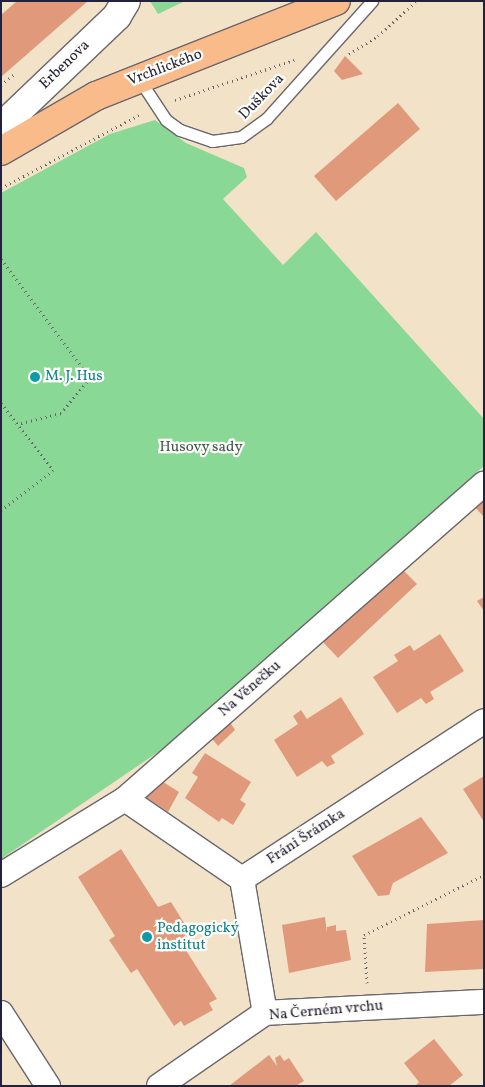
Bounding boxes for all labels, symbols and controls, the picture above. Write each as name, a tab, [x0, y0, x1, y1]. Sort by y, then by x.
street label: Erbenova	[36, 37, 94, 93]
street label: Vrchlického	[125, 46, 205, 90]
street label: Duškova	[236, 70, 288, 124]
place label: M. J. Hus	[45, 368, 103, 386]
marker: M. J. Hus	[29, 371, 41, 383]
park label: Husovy sady	[159, 439, 243, 457]
street label: Na Věnečku	[215, 657, 285, 721]
street label: Fráni Šrámka	[264, 805, 348, 869]
place label: Pedagogický institut	[157, 919, 239, 954]
marker: Pedagogický institut	[141, 931, 153, 943]
street label: Na Černém vrchu	[268, 997, 384, 1025]

